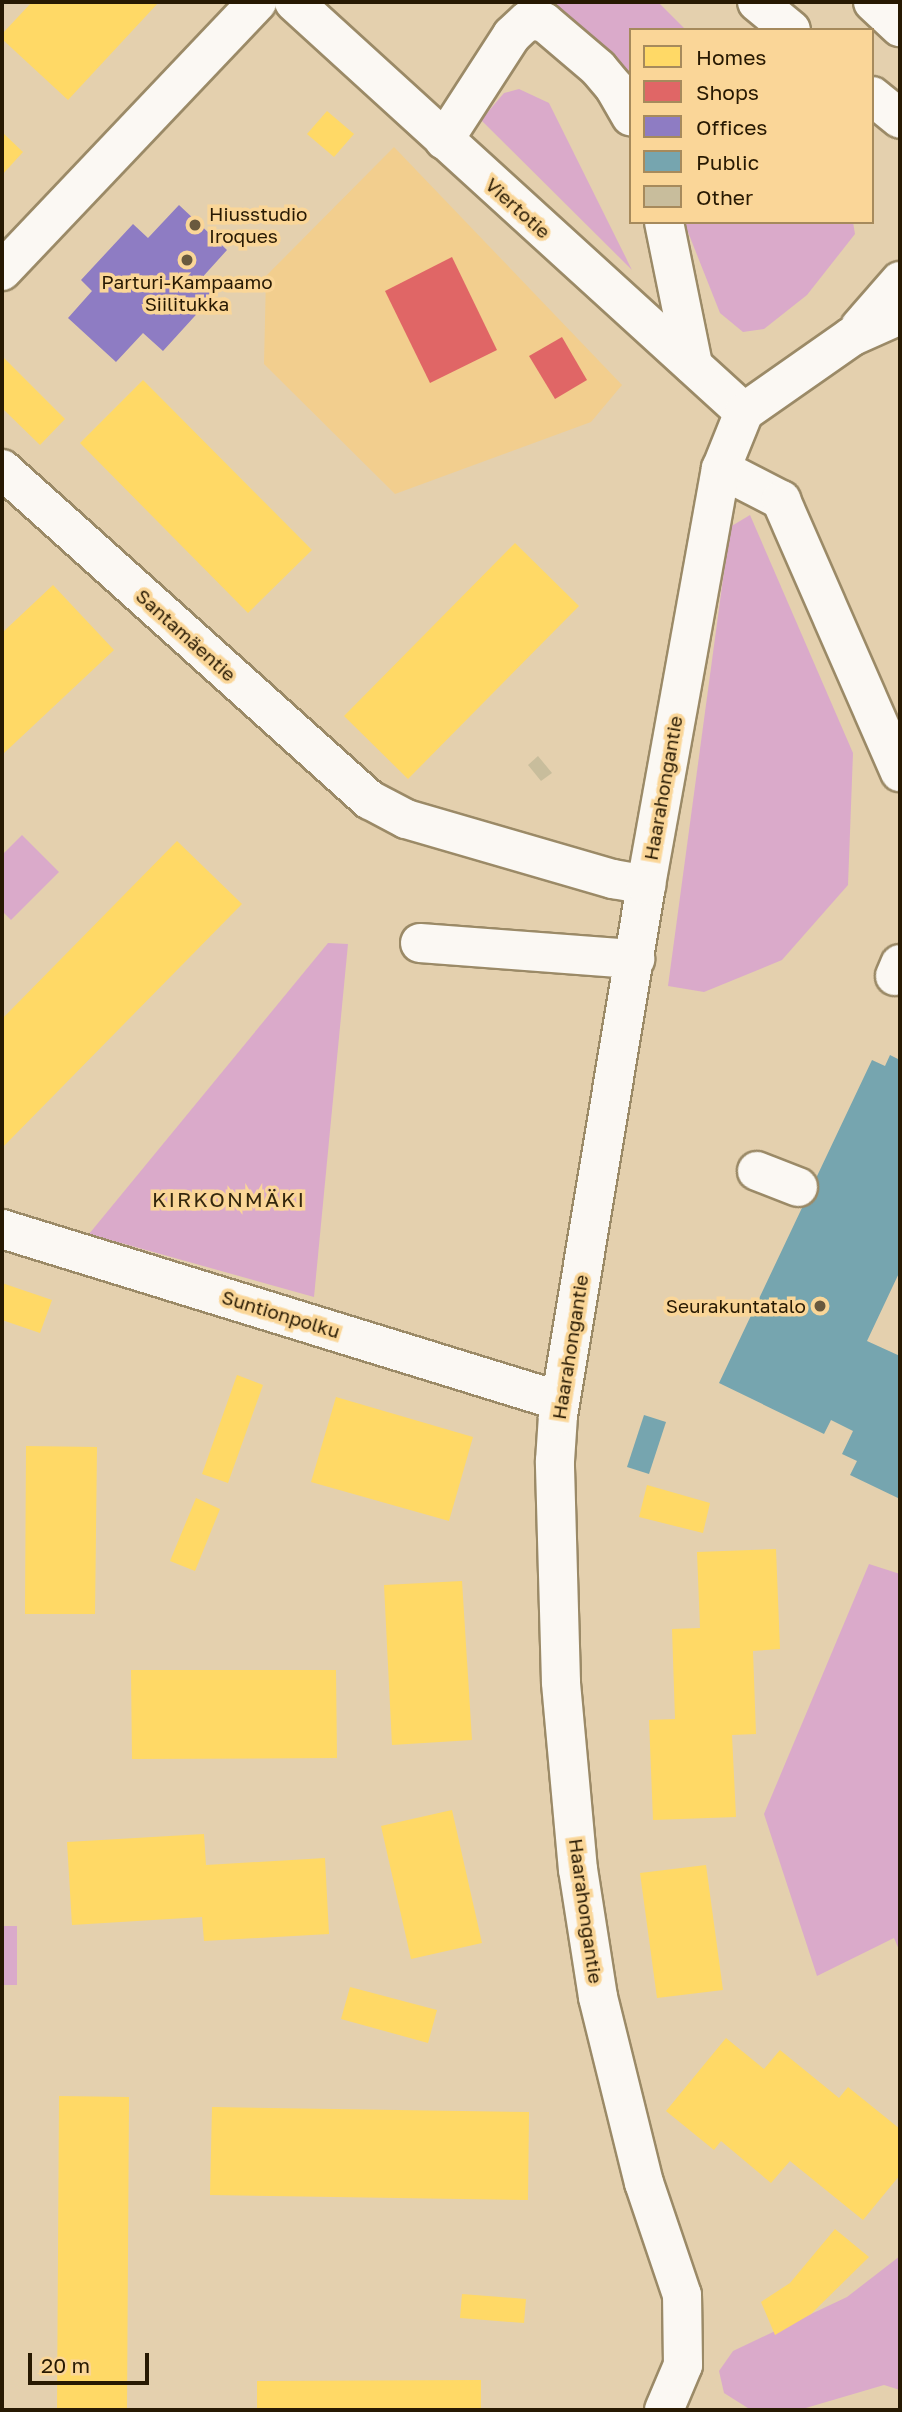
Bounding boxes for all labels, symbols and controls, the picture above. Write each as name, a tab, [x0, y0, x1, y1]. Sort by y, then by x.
legend	[629, 28, 874, 224]
text: Homes	[696, 44, 766, 70]
text: Shops	[696, 79, 759, 105]
text: Offices	[696, 114, 767, 140]
text: Public	[696, 149, 759, 175]
street label: Viertotie	[481, 173, 555, 243]
text: Other	[696, 184, 753, 210]
place label: Hiusstudio Iroques	[209, 203, 307, 247]
marker: Hiusstudio Iroques	[187, 217, 203, 233]
marker: Parturi-Kampaamo Siilitukka	[179, 252, 195, 268]
place label: Parturi-Kampaamo Siilitukka	[101, 271, 273, 315]
street label: Santamäentie	[131, 584, 241, 686]
street label: Haarahongantie	[639, 714, 687, 862]
district label: KIRKONMÄKI	[153, 1186, 305, 1212]
street label: Haarahongantie	[547, 1273, 593, 1421]
street label: Suntionpolku	[219, 1285, 343, 1343]
place label: Seurakuntatalo	[666, 1295, 806, 1317]
marker: Seurakuntatalo	[812, 1298, 828, 1314]
street label: Haarahongantie	[565, 1837, 607, 1985]
scale bar	[32, 2338, 152, 2382]
text: 20 m	[41, 2352, 90, 2378]

